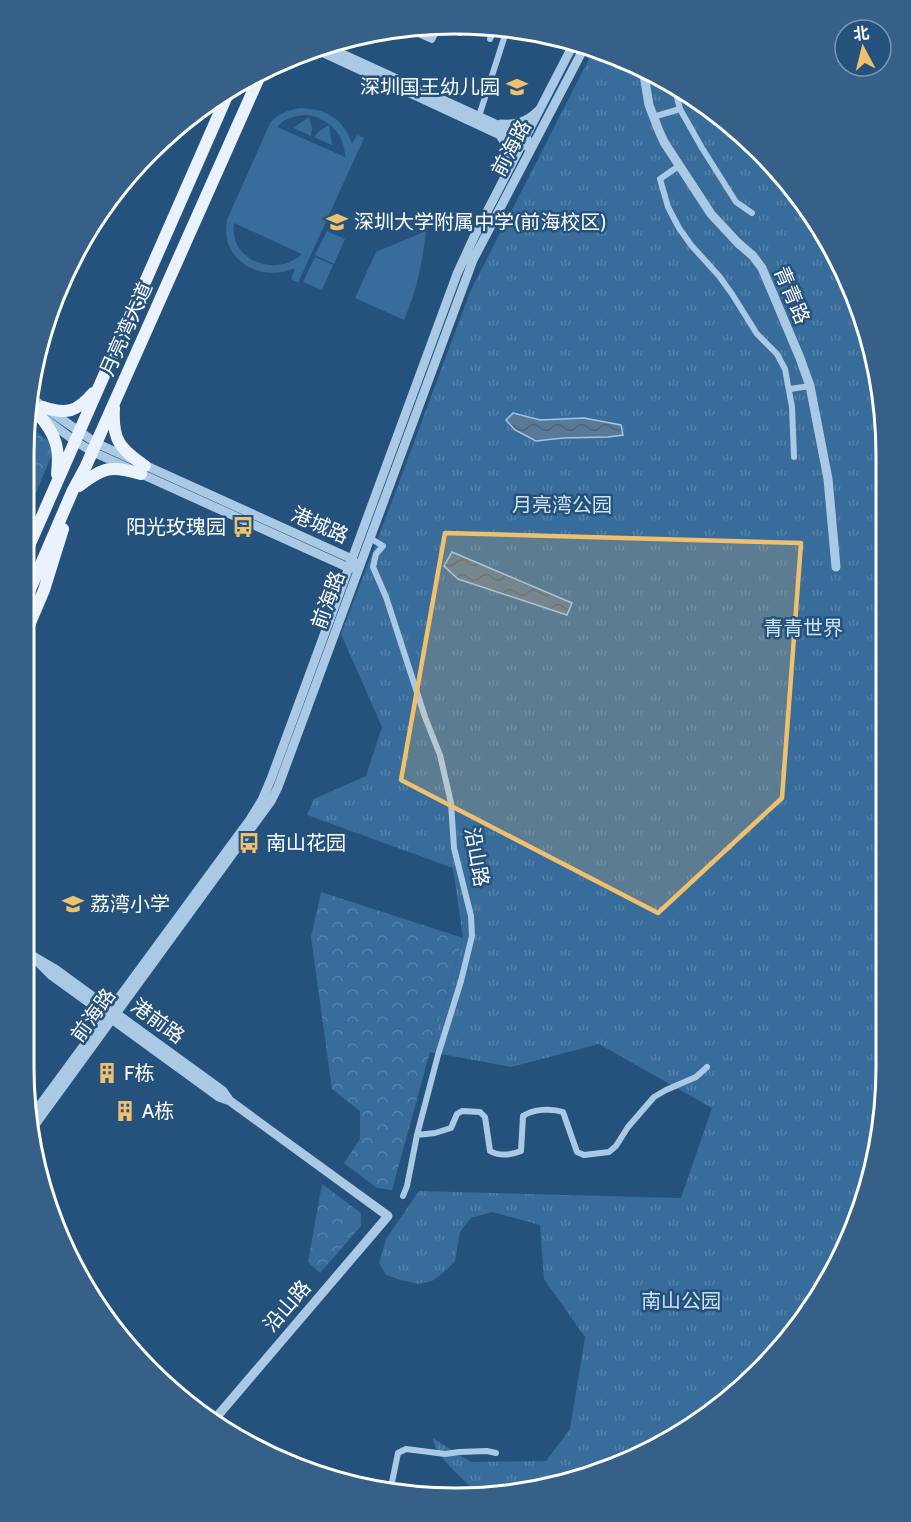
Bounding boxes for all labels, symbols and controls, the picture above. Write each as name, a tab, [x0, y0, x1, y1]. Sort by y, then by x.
north arrow	[833, 18, 893, 78]
text: 北	[852, 23, 870, 44]
place label: 深圳国王幼儿园	[360, 75, 500, 99]
school or university icon: 深圳国王幼儿园	[505, 75, 529, 99]
street label: 前海路	[486, 116, 536, 180]
school or university icon: 深圳大学附属中学(前海校区)	[325, 210, 349, 234]
place label: 深圳大学附属中学(前海校区)	[354, 210, 607, 234]
street label: 青青路	[769, 263, 815, 327]
street label: 月亮湾大道	[95, 278, 157, 380]
park label: 月亮湾公园	[512, 493, 612, 517]
street label: 港城路	[288, 502, 352, 548]
place label: 阳光玫瑰园	[126, 515, 226, 539]
bus stop icon: 阳光玫瑰园	[231, 515, 255, 539]
street label: 前海路	[306, 568, 350, 632]
park label: 青青世界	[763, 616, 843, 640]
street label: 沿山路	[460, 825, 494, 889]
bus stop icon: 南山花园	[237, 831, 261, 855]
place label: 南山花园	[266, 831, 346, 855]
school or university icon: 荔湾小学	[61, 892, 85, 916]
place label: 荔湾小学	[90, 892, 170, 916]
street label: 前海路	[66, 984, 120, 1046]
street label: 港前路	[127, 994, 189, 1048]
building icon: F栋	[95, 1061, 119, 1085]
place label: F栋	[124, 1061, 154, 1085]
building icon: A栋	[113, 1099, 137, 1123]
place label: A栋	[142, 1099, 174, 1123]
street label: 沿山路	[258, 1275, 316, 1337]
park label: 南山公园	[641, 1289, 721, 1313]

